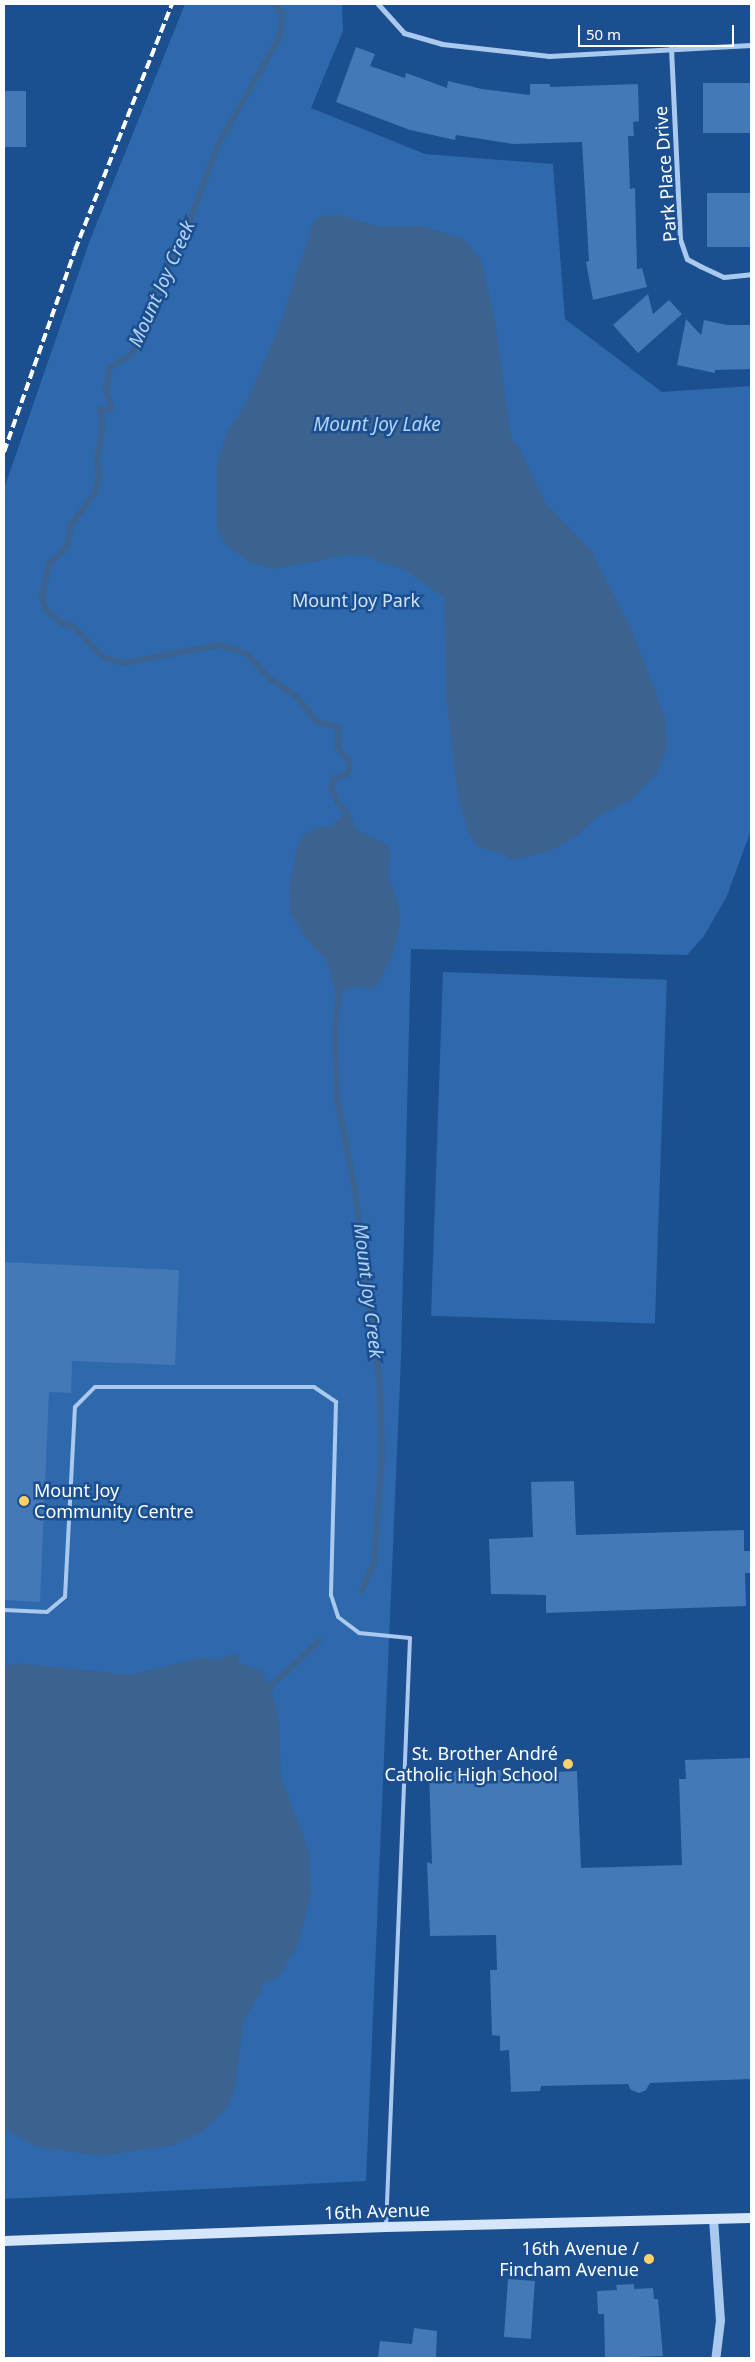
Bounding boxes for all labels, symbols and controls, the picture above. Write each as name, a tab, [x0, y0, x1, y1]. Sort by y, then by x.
scale bar	[580, 15, 736, 47]
text: 50 m	[586, 24, 621, 44]
street label: Park Place Drive	[649, 105, 681, 243]
water label: Mount Joy Creek	[124, 217, 200, 351]
water label: Mount Joy Lake	[313, 414, 441, 436]
park label: Mount Joy Park	[292, 589, 420, 611]
water label: Mount Joy Creek	[348, 1222, 388, 1360]
place label: Mount Joy Community Centre	[34, 1480, 194, 1522]
marker: Mount Joy Community Centre	[18, 1495, 30, 1507]
place label: St. Brother André Catholic High School	[384, 1743, 558, 1786]
marker: St. Brother André Catholic High School	[562, 1758, 574, 1770]
street label: 16th Avenue	[324, 2198, 430, 2224]
place label: 16th Avenue / Fincham Avenue	[499, 2238, 639, 2280]
marker: 16th Avenue / Fincham Avenue	[643, 2253, 655, 2265]

